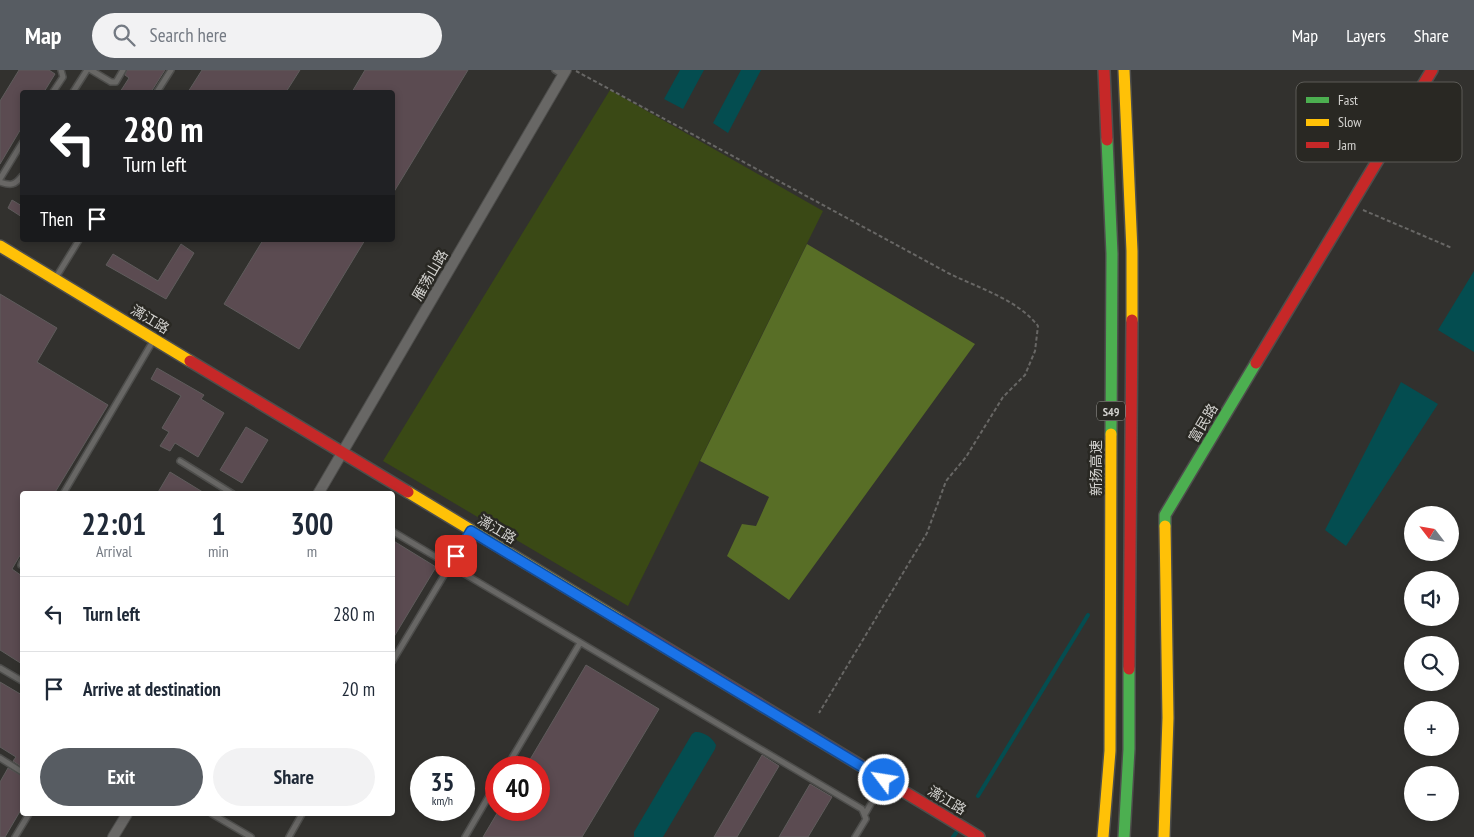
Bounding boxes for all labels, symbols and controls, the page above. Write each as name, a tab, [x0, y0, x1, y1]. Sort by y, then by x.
search box	[92, 13, 442, 58]
text: Map	[25, 20, 62, 51]
icon: search	[110, 21, 138, 49]
text: Search here	[150, 23, 227, 47]
text: Map	[1292, 24, 1318, 47]
text: Layers	[1346, 24, 1386, 47]
text: Share	[1414, 24, 1449, 47]
legend	[1296, 82, 1462, 162]
text: Fast	[1338, 91, 1358, 109]
text: 280 m	[123, 106, 204, 152]
icon: left	[40, 110, 105, 175]
text: Slow	[1338, 113, 1362, 131]
text: Jam	[1337, 136, 1356, 154]
text: Turn left	[123, 150, 187, 178]
icon: arrive	[83, 205, 111, 233]
text: Then	[40, 207, 73, 231]
street label: 雁荡山路	[408, 246, 452, 304]
street label: 漓江路	[127, 300, 173, 338]
street label: 富民路	[1184, 400, 1222, 446]
road number: S49	[1097, 402, 1125, 421]
street label: 新扬高速	[1087, 440, 1105, 496]
text: 22:01	[82, 504, 146, 543]
text: 1	[211, 504, 226, 543]
text: 300	[290, 504, 333, 543]
north arrow	[1404, 506, 1459, 561]
map controls	[1404, 506, 1459, 821]
street label: 漓江路	[474, 510, 520, 548]
pin	[435, 535, 477, 577]
text: Arrival	[96, 541, 132, 561]
text: min	[208, 541, 229, 561]
text: m	[307, 541, 317, 561]
icon: arrive	[442, 542, 470, 570]
button: sound	[1404, 571, 1459, 626]
icon: left	[40, 600, 68, 628]
text: Turn left	[83, 602, 140, 626]
text: 280 m	[333, 602, 375, 626]
button: search	[1404, 636, 1459, 691]
icon: arrive	[40, 675, 68, 703]
text: Arrive at destination	[83, 677, 221, 701]
text: 20 m	[342, 677, 375, 701]
button: +	[1404, 701, 1459, 756]
button: Exit	[40, 748, 203, 806]
button: Share	[213, 748, 375, 806]
position arrow	[857, 753, 909, 805]
speed limit sign: 40	[485, 756, 550, 821]
text: 35	[431, 766, 454, 798]
button: −	[1404, 766, 1459, 821]
street label: 漓江路	[924, 781, 970, 819]
text: km/h	[432, 793, 453, 808]

